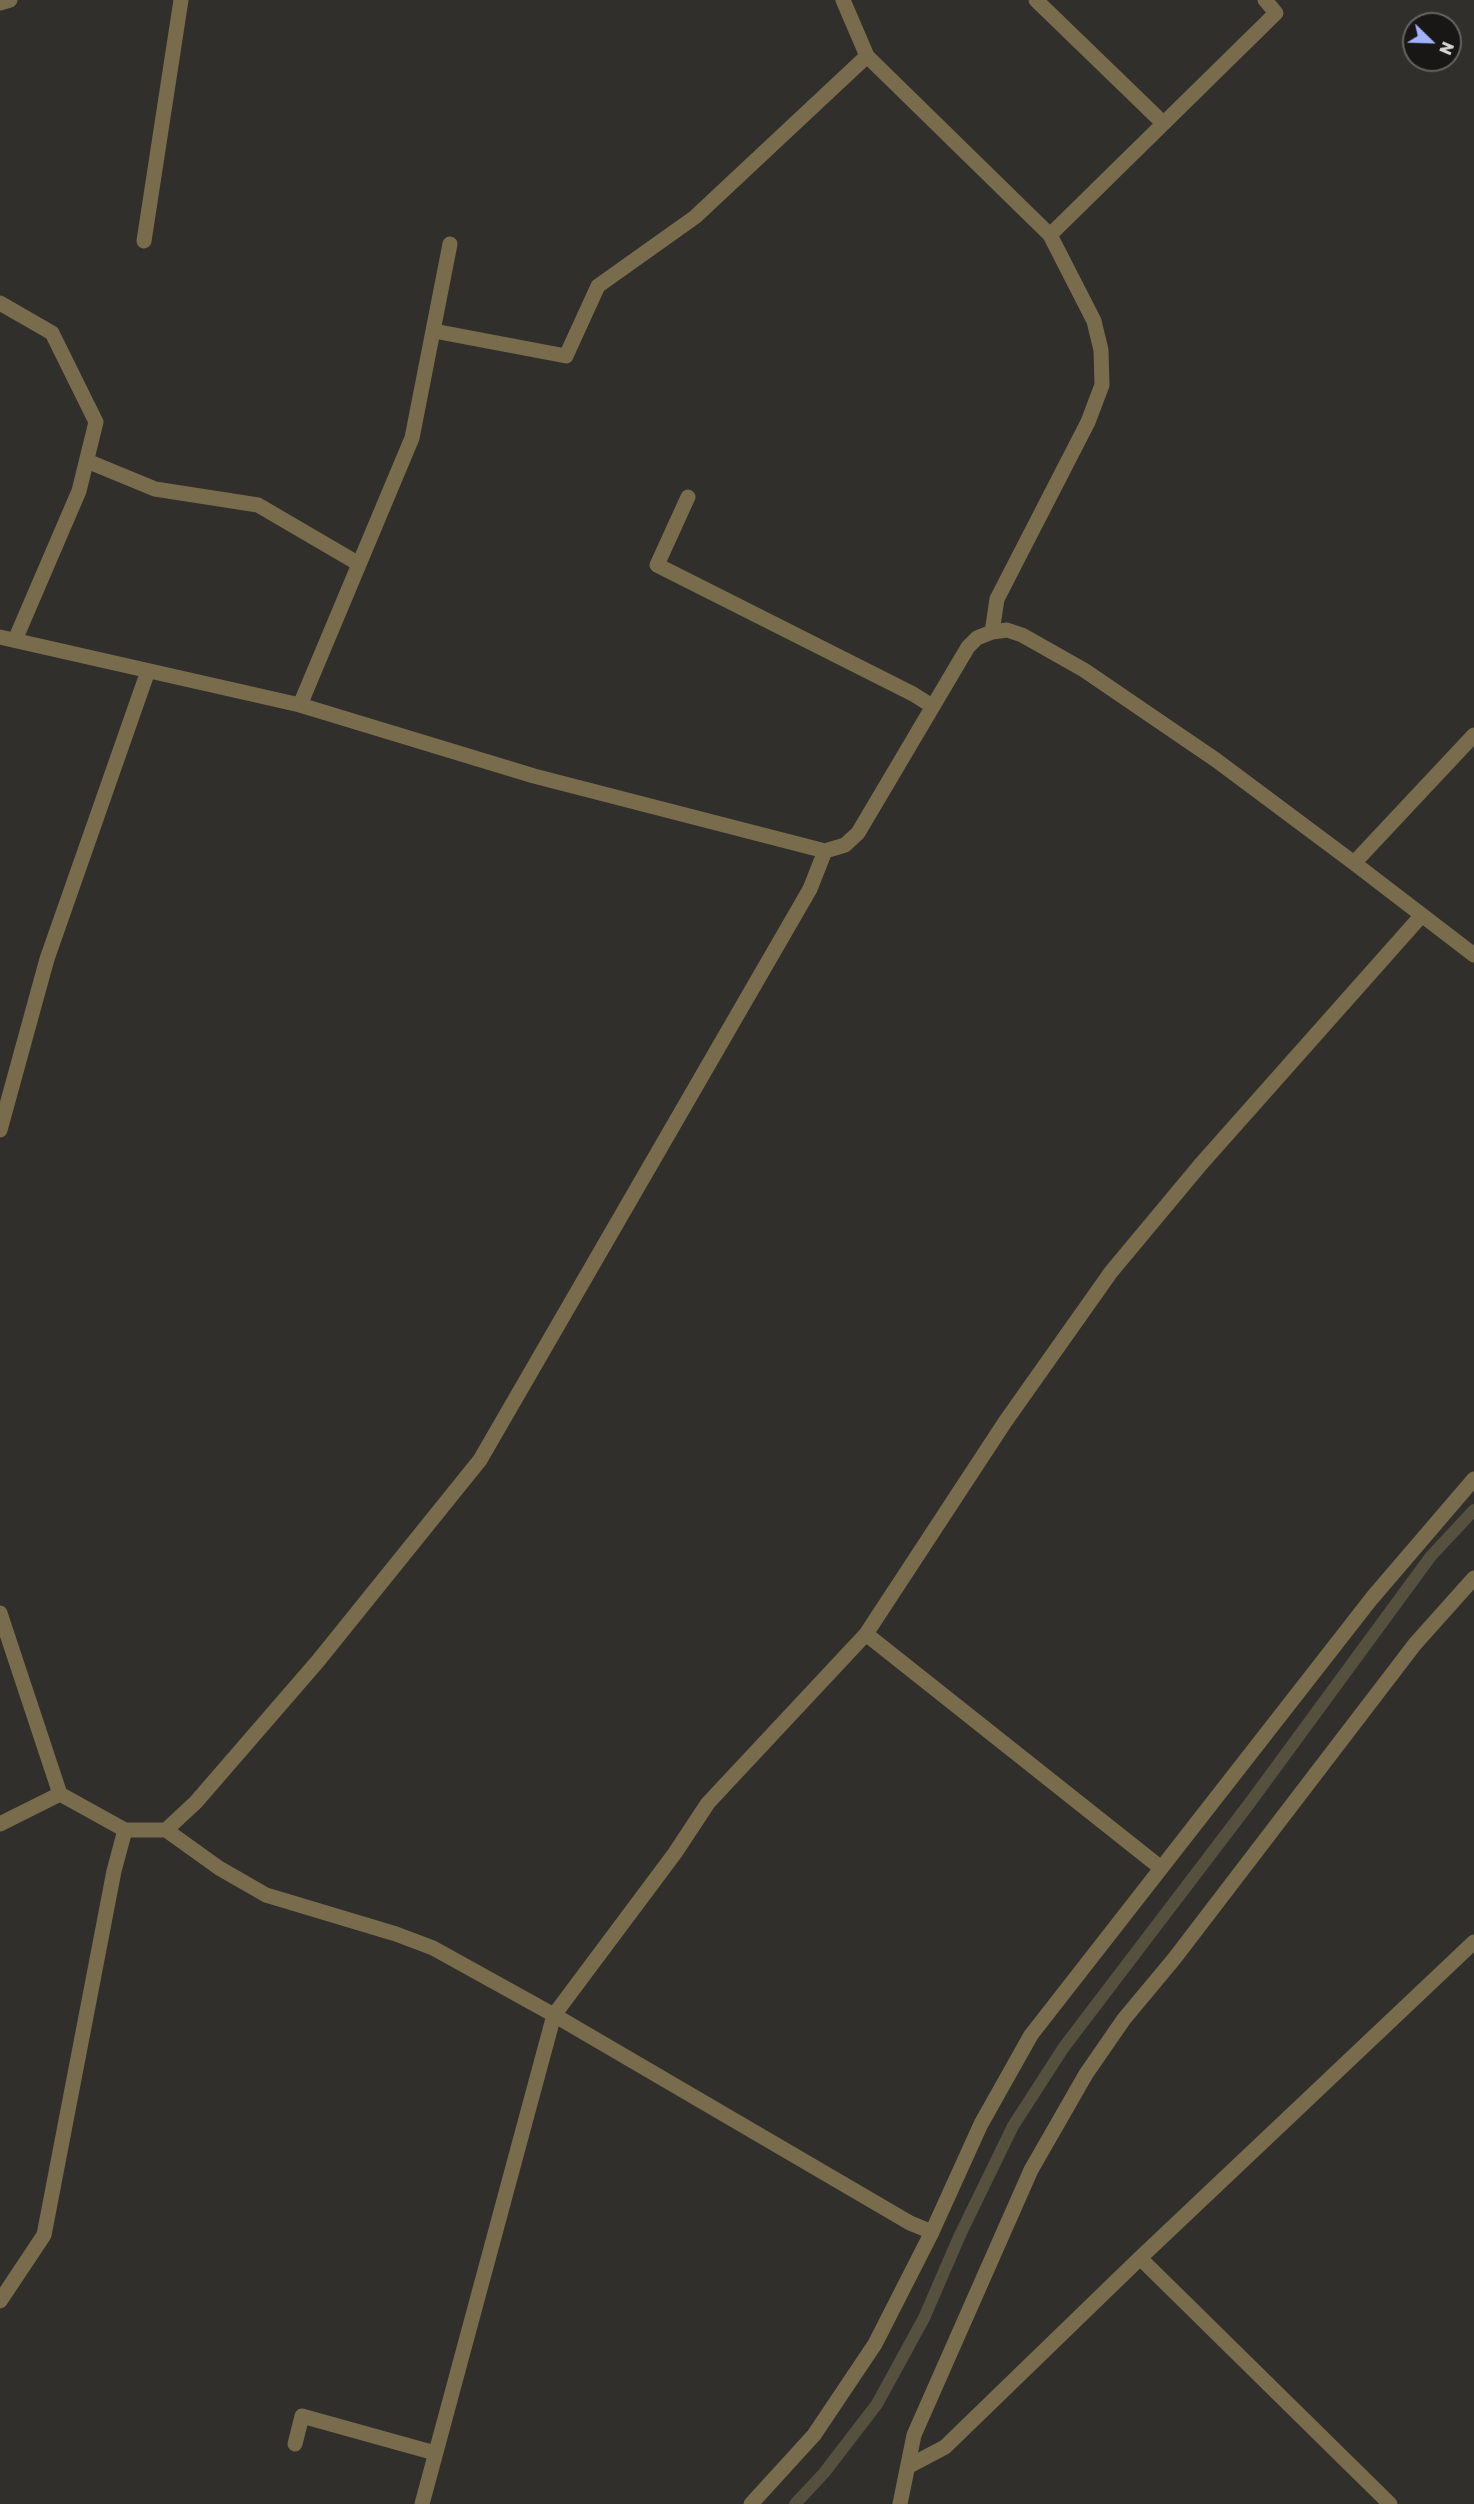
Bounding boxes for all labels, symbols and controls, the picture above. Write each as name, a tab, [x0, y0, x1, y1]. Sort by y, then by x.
north arrow	[1402, 12, 1462, 72]
text: N	[1435, 39, 1458, 58]

